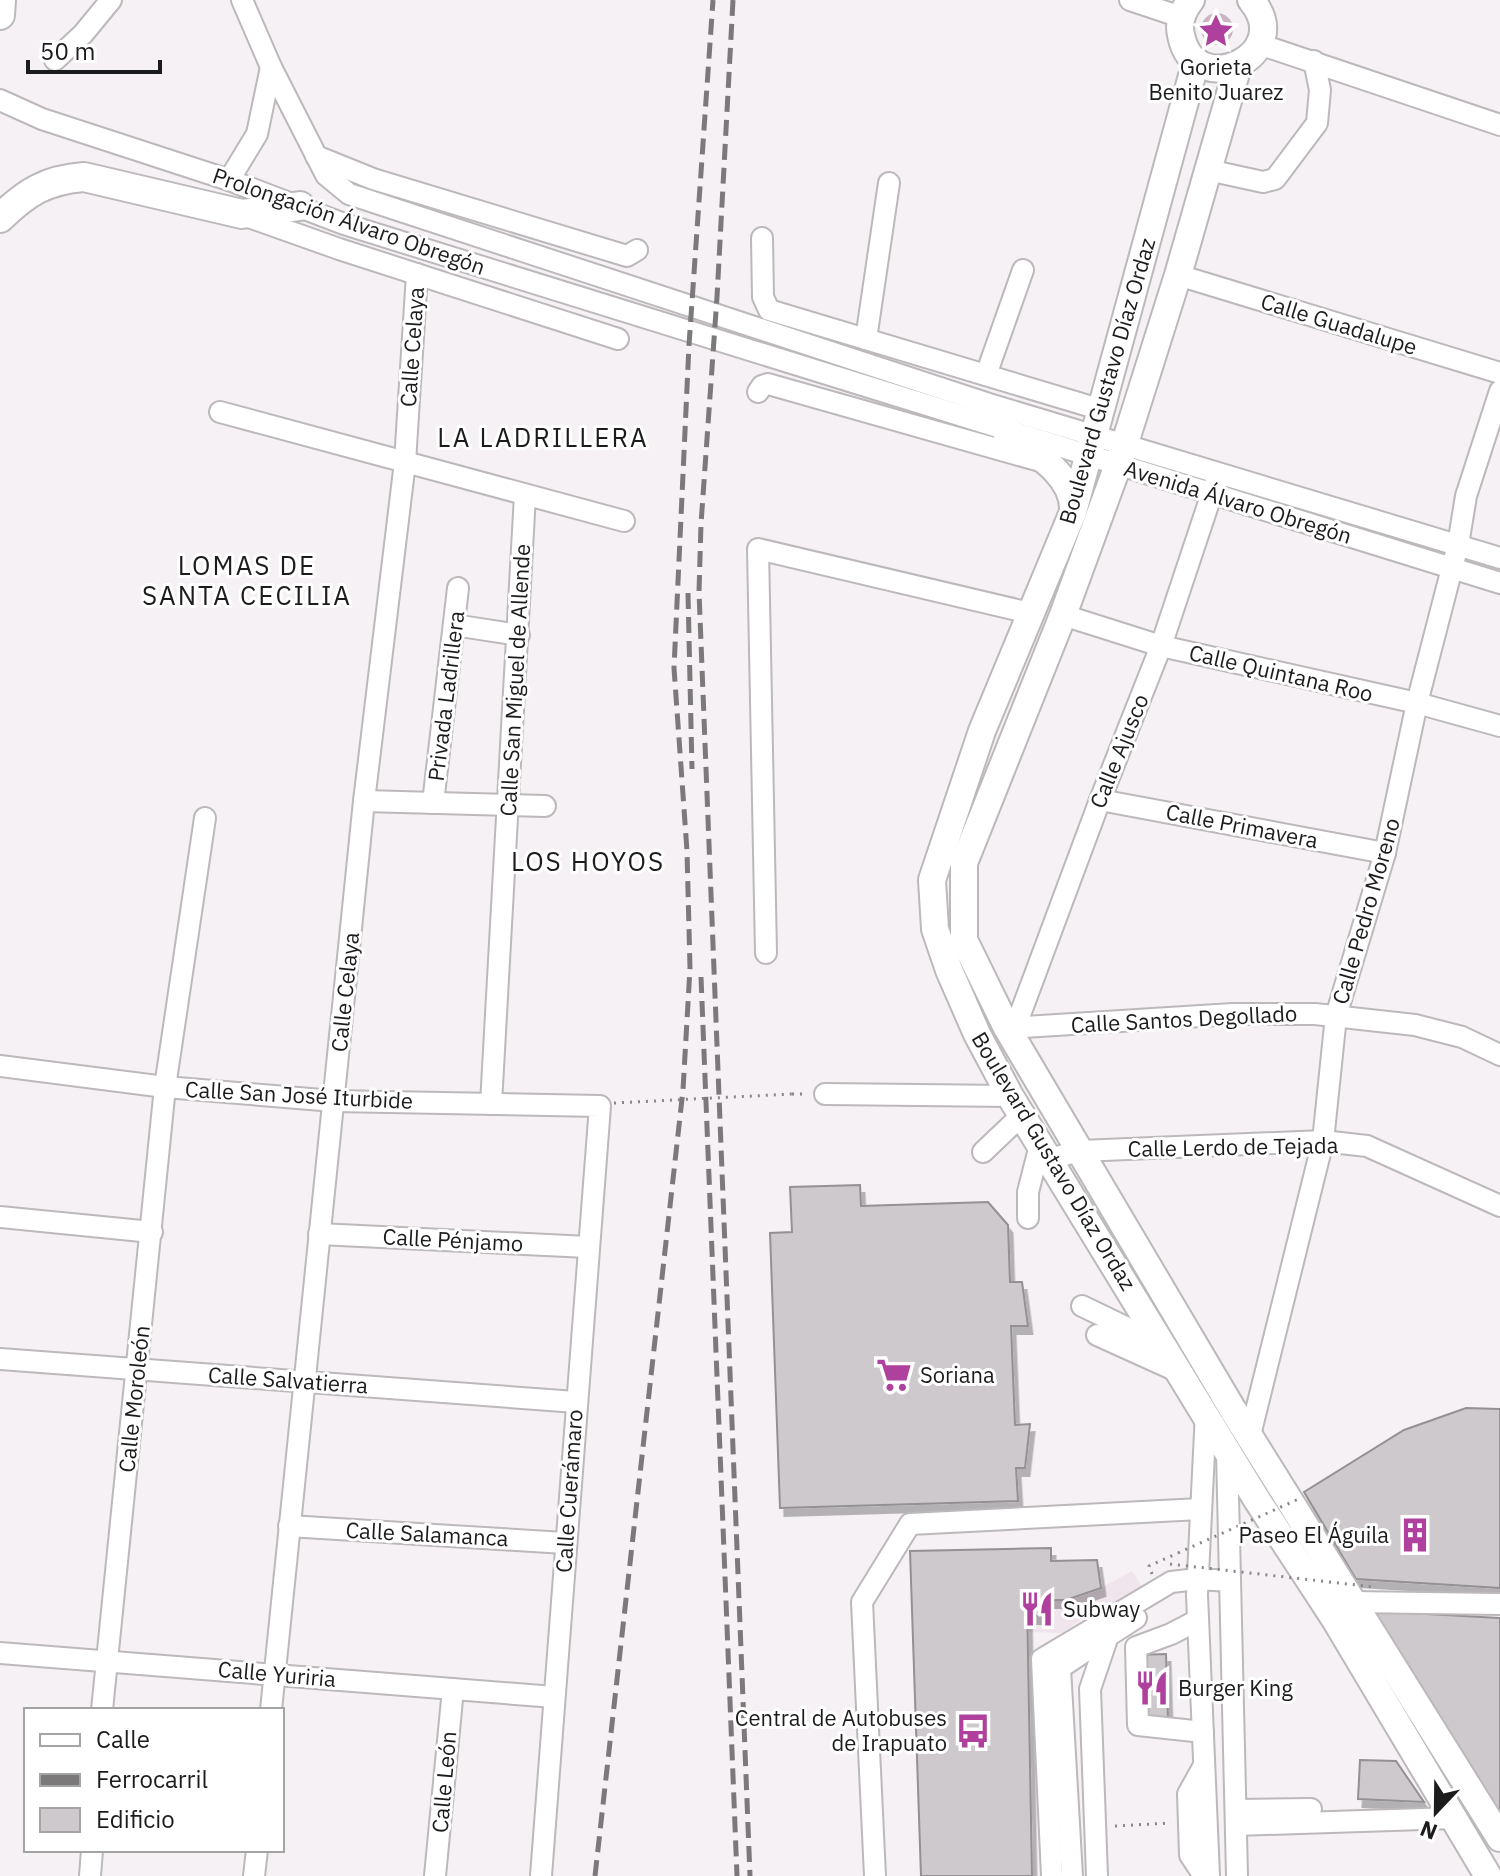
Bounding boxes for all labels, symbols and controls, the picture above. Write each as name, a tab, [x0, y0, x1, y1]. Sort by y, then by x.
place icon: Gorieta Benito Juarez	[1197, 12, 1235, 50]
scale bar	[28, 24, 160, 74]
text: 50 m	[40, 35, 95, 67]
place label: Gorieta Benito Juarez	[1148, 52, 1284, 106]
street label: Prolongación Álvaro Obregón	[209, 160, 489, 281]
street label: Boulevard Gustavo Díaz Ordaz	[1052, 234, 1161, 528]
street label: Calle Celaya	[393, 286, 430, 408]
street label: Calle Guadalupe	[1257, 286, 1421, 361]
district label: LA LADRILLERA	[437, 420, 649, 454]
street label: Avenida Álvaro Obregón	[1121, 453, 1355, 550]
street label: Calle San Miguel de Allende	[493, 543, 536, 817]
district label: LOMAS DE SANTA CECILIA	[142, 548, 352, 612]
street label: Privada Ladrillera	[421, 609, 470, 783]
street label: Calle Quintana Roo	[1186, 637, 1376, 708]
street label: Calle Ajusco	[1083, 689, 1155, 812]
street label: Calle Primavera	[1164, 797, 1321, 855]
street label: Calle Pedro Moreno	[1325, 814, 1406, 1008]
district label: LOS HOYOS	[511, 844, 665, 878]
street label: Calle Celaya	[324, 930, 365, 1053]
street label: Calle Santos Degollado	[1070, 998, 1298, 1039]
street label: Boulevard Gustavo Díaz Ordaz	[966, 1026, 1143, 1295]
street label: Calle San José Iturbide	[184, 1074, 414, 1115]
street label: Calle Lerdo de Tejada	[1127, 1130, 1339, 1163]
street label: Calle Pénjamo	[382, 1221, 524, 1258]
street label: Calle Moroleón	[111, 1324, 156, 1474]
supermarket icon: Soriana	[875, 1356, 913, 1394]
street label: Calle Salvatierra	[207, 1359, 369, 1400]
place label: Soriana	[920, 1360, 995, 1389]
street label: Calle Cuerámaro	[548, 1408, 589, 1574]
street label: Calle Salamanca	[345, 1515, 509, 1552]
building icon: Paseo El Águila	[1396, 1516, 1434, 1554]
place label: Paseo El Águila	[1238, 1520, 1389, 1549]
restaurant icon: Subway	[1018, 1590, 1056, 1628]
place label: Subway	[1063, 1594, 1140, 1623]
street label: Calle Yuriria	[217, 1654, 337, 1693]
restaurant icon: Burger King	[1133, 1669, 1171, 1707]
place label: Burger King	[1178, 1673, 1293, 1702]
place label: Central de Autobuses de Irapuato	[735, 1703, 947, 1757]
legend	[24, 1708, 284, 1852]
bus stop icon: Central de Autobuses de Irapuato	[954, 1712, 992, 1750]
text: Calle	[96, 1723, 150, 1755]
street label: Calle León	[425, 1730, 462, 1834]
text: Ferrocarril	[96, 1763, 208, 1795]
north arrow	[1396, 1772, 1476, 1852]
text: Edificio	[96, 1803, 175, 1835]
text: N	[1416, 1815, 1441, 1847]

